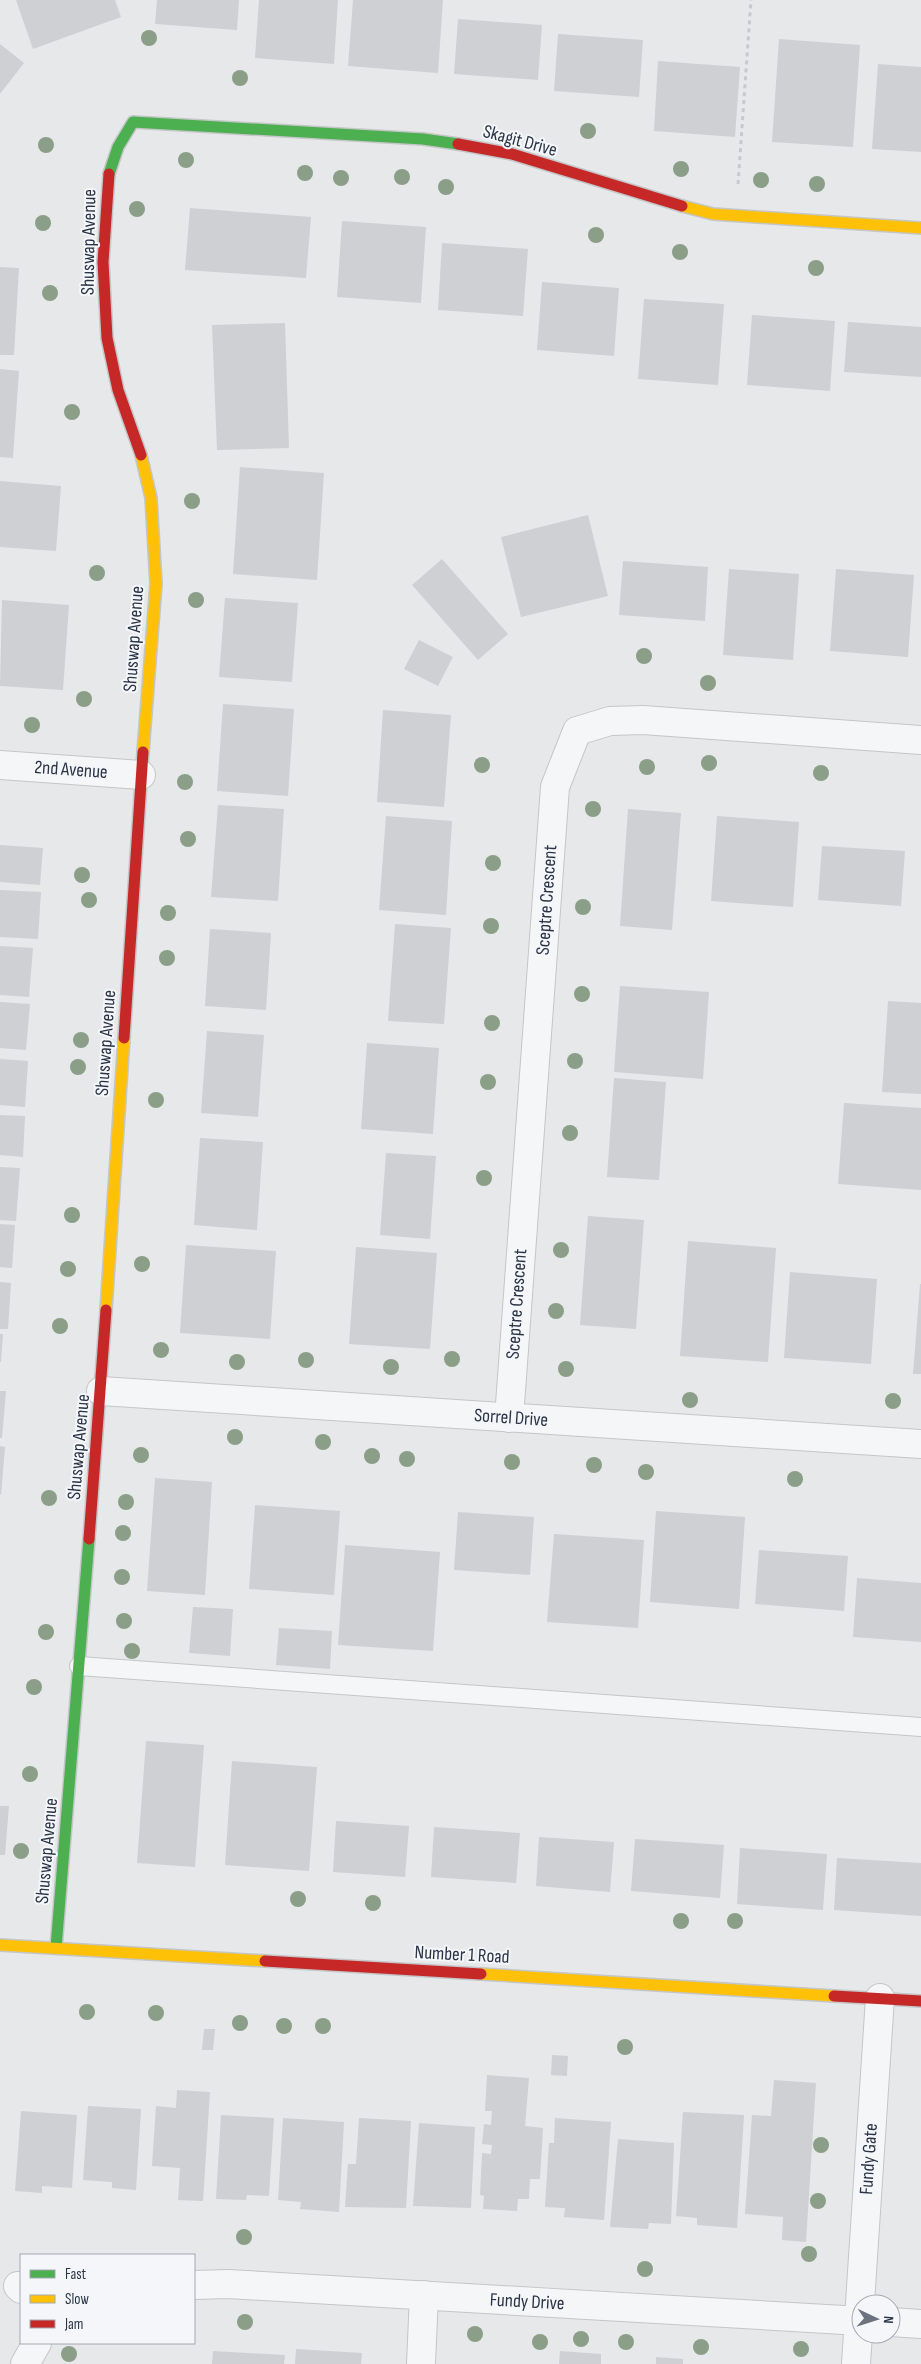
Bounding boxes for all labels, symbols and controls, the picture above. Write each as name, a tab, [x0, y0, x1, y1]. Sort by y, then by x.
street label: Skagit Drive	[480, 120, 560, 162]
street label: Shuswap Avenue	[77, 189, 101, 295]
street label: Shuswap Avenue	[119, 585, 149, 693]
street label: 2nd Avenue	[34, 756, 108, 784]
street label: Sceptre Crescent	[532, 844, 562, 956]
street label: Shuswap Avenue	[91, 989, 121, 1097]
street label: Sceptre Crescent	[502, 1248, 532, 1360]
street label: Shuswap Avenue	[63, 1393, 95, 1501]
street label: Sorrel Drive	[473, 1404, 549, 1432]
street label: Shuswap Avenue	[31, 1797, 63, 1905]
street label: Number 1 Road	[414, 1941, 510, 1969]
street label: Fundy Gate	[855, 2123, 883, 2195]
legend	[20, 2254, 195, 2344]
text: Fast	[65, 2265, 87, 2284]
street label: Fundy Drive	[489, 2289, 565, 2315]
text: Slow	[65, 2290, 89, 2309]
north arrow	[851, 2294, 901, 2344]
text: Jam	[64, 2315, 83, 2334]
text: N	[880, 2316, 897, 2324]

